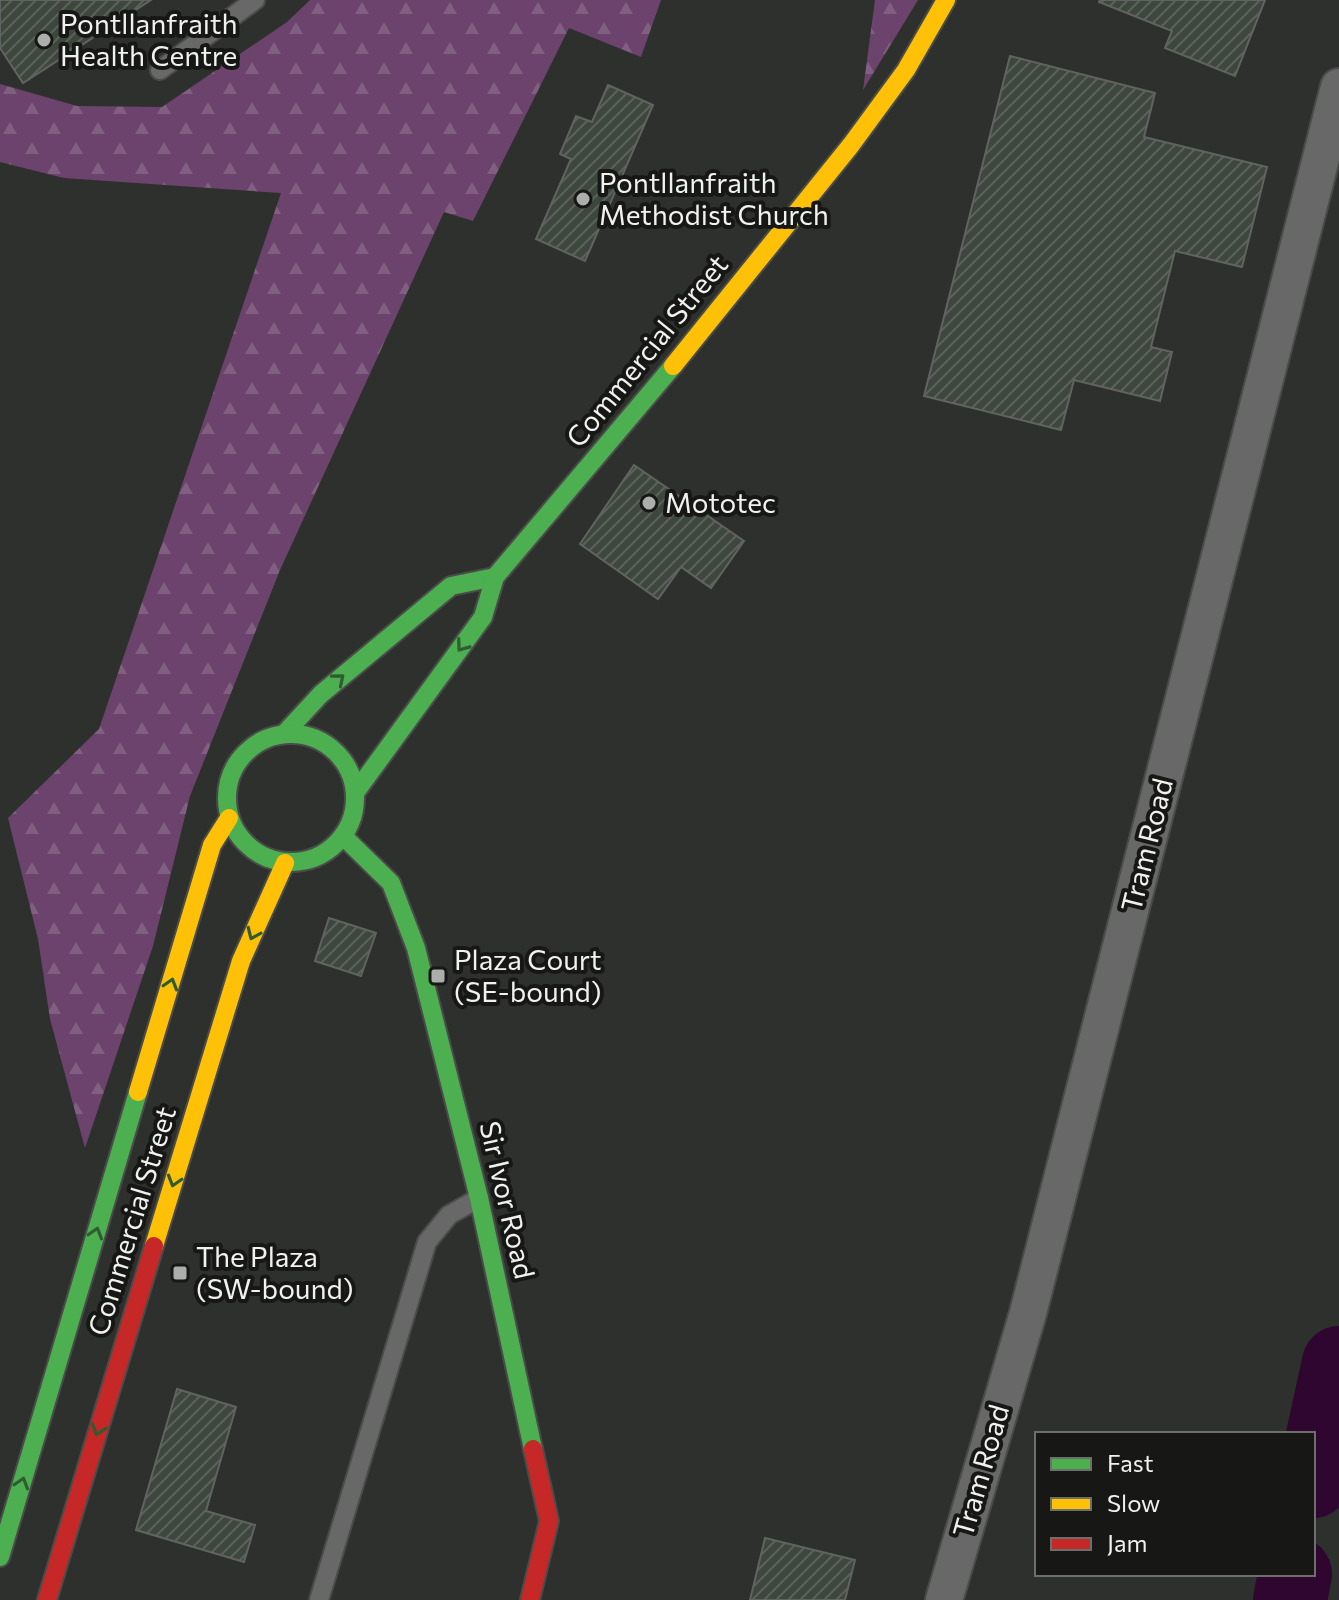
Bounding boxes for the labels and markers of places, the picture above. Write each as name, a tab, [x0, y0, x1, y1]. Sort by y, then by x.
place label: Pontllanfraith Health Centre	[60, 6, 238, 72]
marker: Pontllanfraith Health Centre	[35, 31, 53, 49]
place label: Pontllanfraith Methodist Church	[599, 165, 829, 231]
marker: Pontllanfraith Methodist Church	[574, 190, 592, 208]
place label: Mototec	[665, 485, 776, 519]
marker: Mototec	[640, 494, 658, 512]
place label: Plaza Court (SE-bound)	[454, 942, 602, 1008]
marker: Plaza Court (SE-bound)	[429, 967, 447, 985]
place label: The Plaza (SW-bound)	[196, 1239, 354, 1305]
marker: The Plaza (SW-bound)	[171, 1264, 189, 1282]

